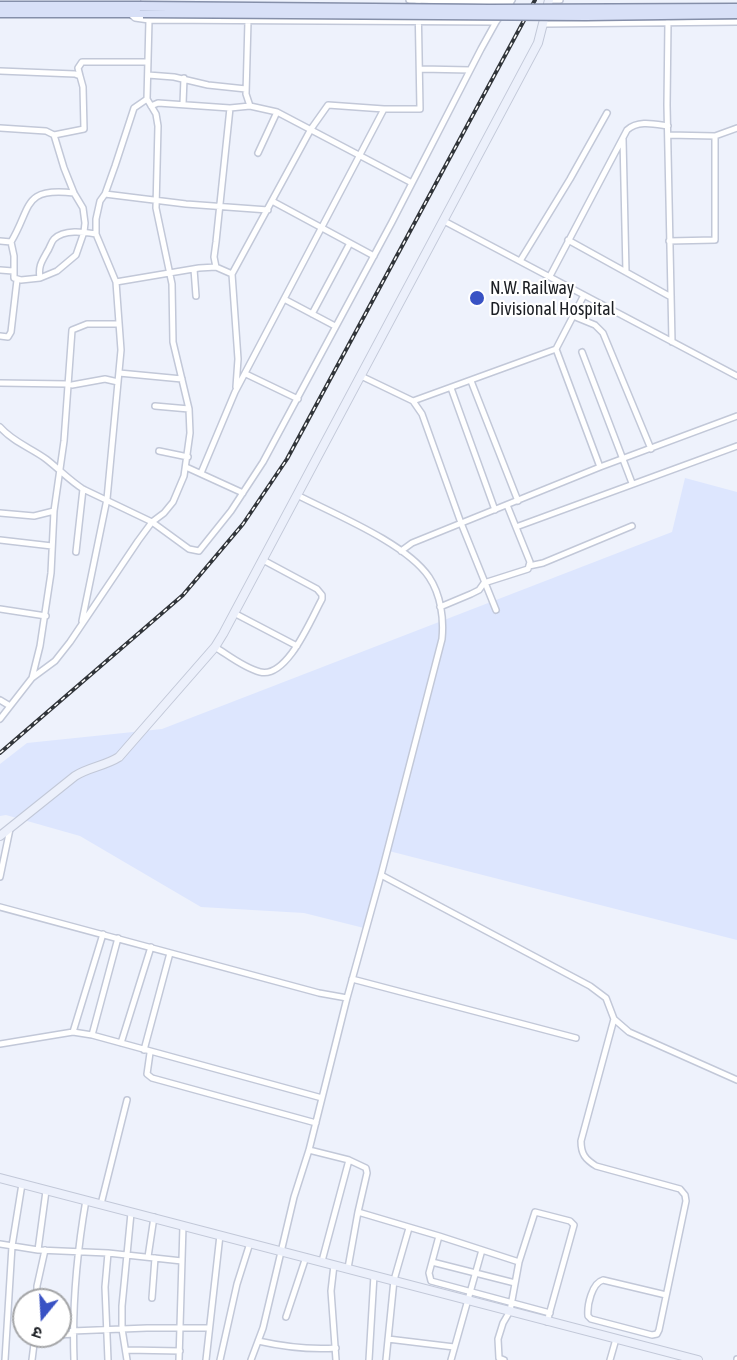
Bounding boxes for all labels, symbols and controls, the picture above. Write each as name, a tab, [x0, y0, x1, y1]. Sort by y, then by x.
place label: N.W. Railway Divisional Hospital	[490, 277, 615, 320]
marker: N.W. Railway Divisional Hospital	[468, 289, 486, 307]
north arrow	[12, 1288, 72, 1348]
text: उ	[30, 1323, 44, 1343]

